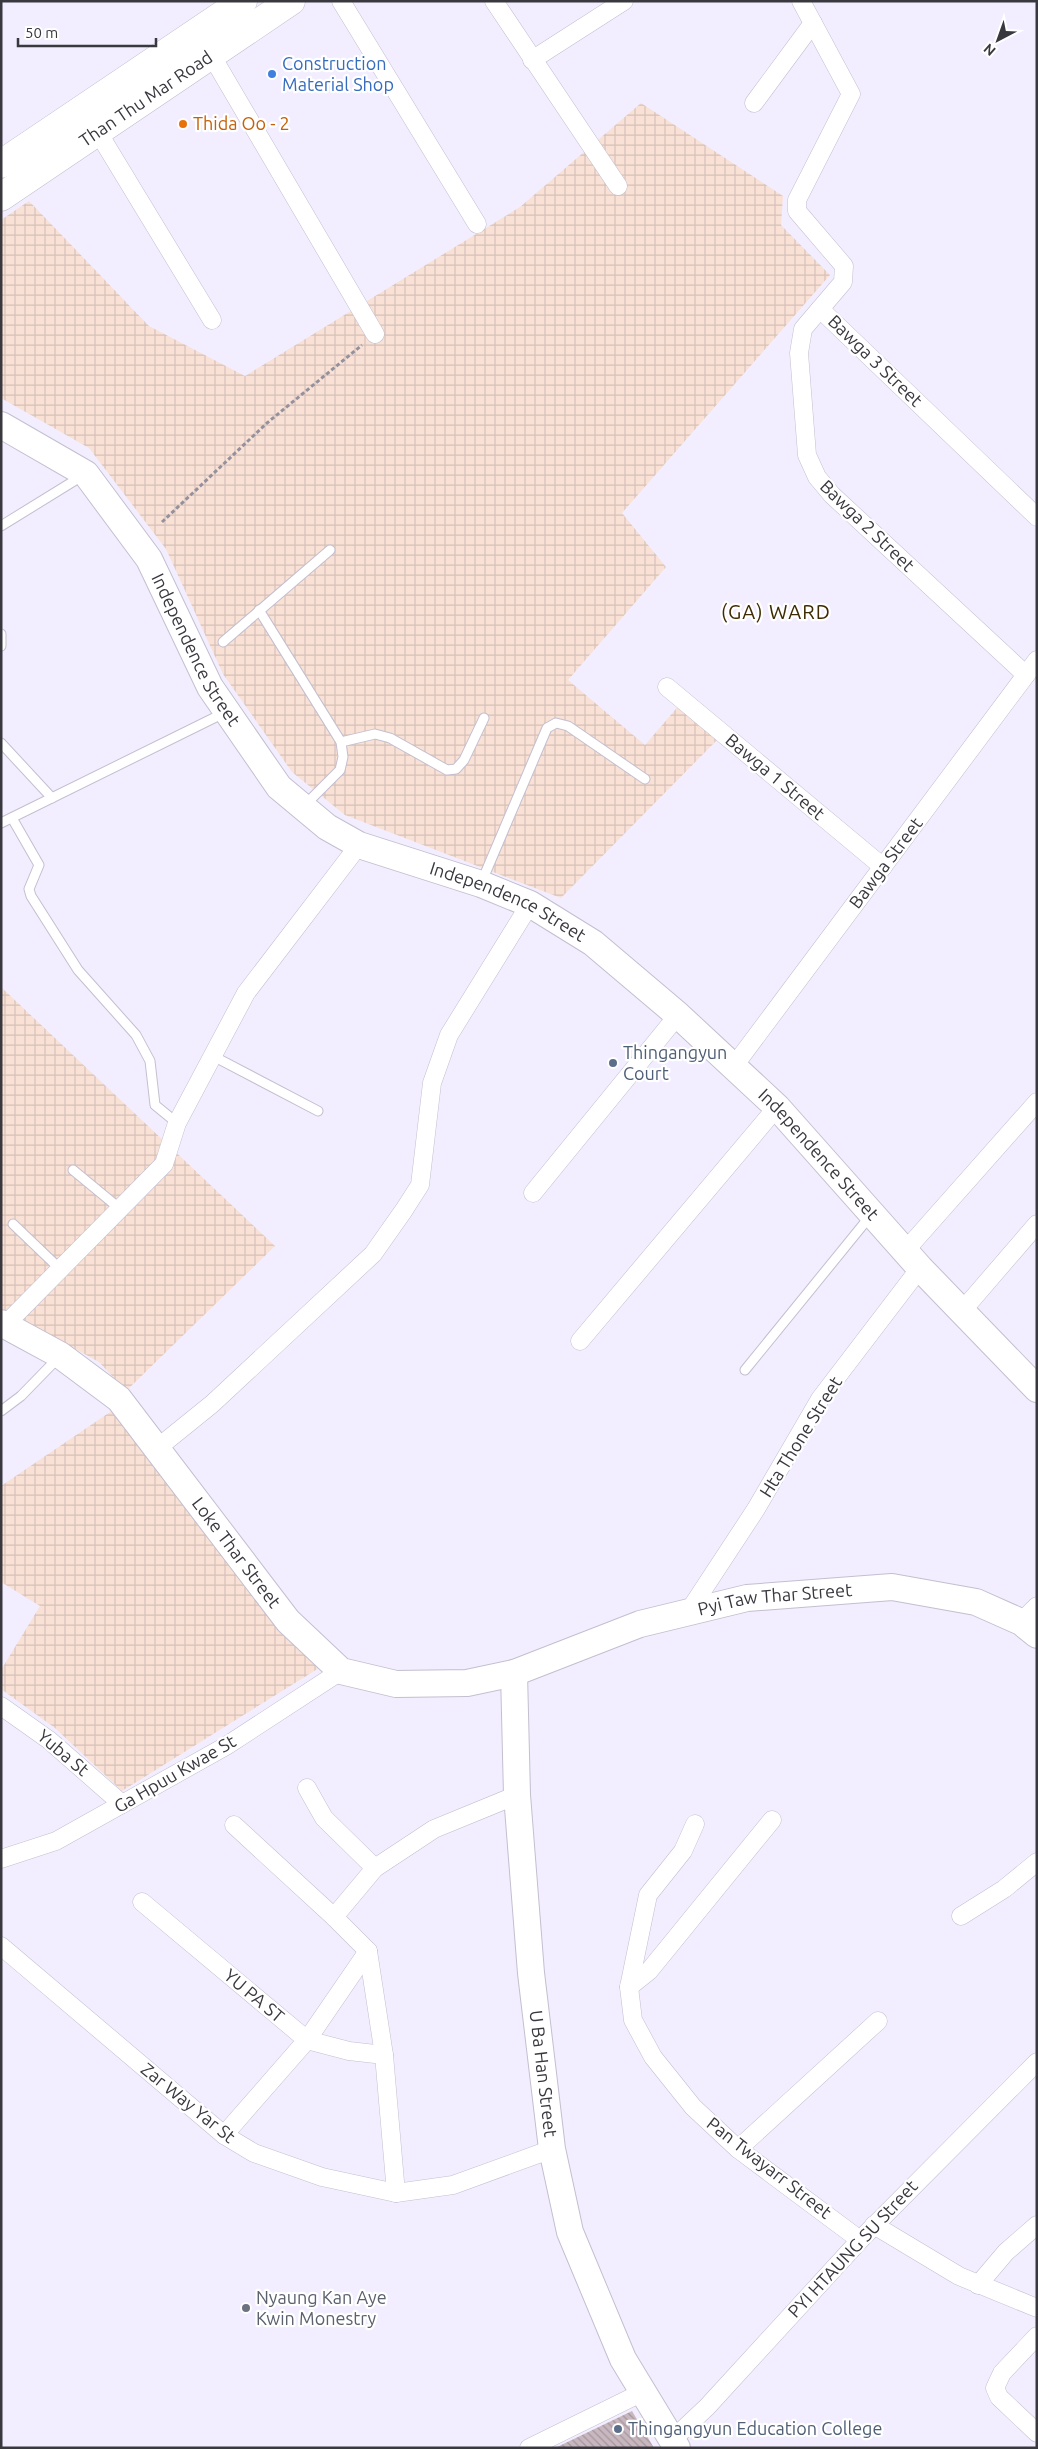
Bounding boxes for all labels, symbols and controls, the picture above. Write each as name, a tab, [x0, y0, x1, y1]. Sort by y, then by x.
scale bar	[18, 15, 155, 47]
north arrow	[973, 15, 1023, 65]
text: 50 m	[25, 24, 58, 41]
text: N	[980, 40, 999, 59]
street label: Than Thu Mar Road	[75, 46, 216, 150]
place label: Construction Material Shop	[282, 53, 394, 94]
marker: Construction Material Shop	[266, 68, 278, 80]
place label: Thida Oo - 2	[193, 113, 290, 133]
marker: Thida Oo - 2	[177, 118, 189, 130]
street label: Bawga 3 Street	[825, 310, 927, 410]
street label: Bawga 2 Street	[817, 475, 919, 575]
street label: Independence Street	[148, 570, 245, 729]
district label: (GA) WARD	[721, 600, 831, 623]
street label: Bawga 1 Street	[722, 729, 829, 823]
street label: Bawga Street	[845, 813, 926, 912]
street label: Independence Street	[428, 857, 590, 945]
place label: Thingangyun Court	[623, 1042, 727, 1083]
marker: Thingangyun Court	[607, 1057, 619, 1069]
street label: Independence Street	[755, 1084, 883, 1223]
street label: Hta Thone Street	[755, 1372, 845, 1500]
street label: Loke Thar Street	[189, 1493, 285, 1611]
street label: Pyi Taw Thar Street	[696, 1579, 853, 1619]
street label: Yuba St	[34, 1725, 93, 1779]
street label: Ga Hpuu Kwae St	[110, 1730, 239, 1816]
street label: YU PA ST	[221, 1964, 289, 2026]
street label: U Ba Han Street	[527, 2009, 562, 2138]
street label: Zar Way Yar St	[138, 2058, 240, 2146]
street label: Pan Twayarr Street	[704, 2113, 836, 2222]
street label: PYI HTAUNG SU Street	[783, 2176, 921, 2321]
place label: Nyaung Kan Aye Kwin Monestry	[256, 2287, 387, 2328]
marker: Nyaung Kan Aye Kwin Monestry	[240, 2302, 252, 2314]
place label: Thingangyun Education College	[628, 2418, 882, 2438]
marker: Thingangyun Education College	[612, 2423, 624, 2435]

